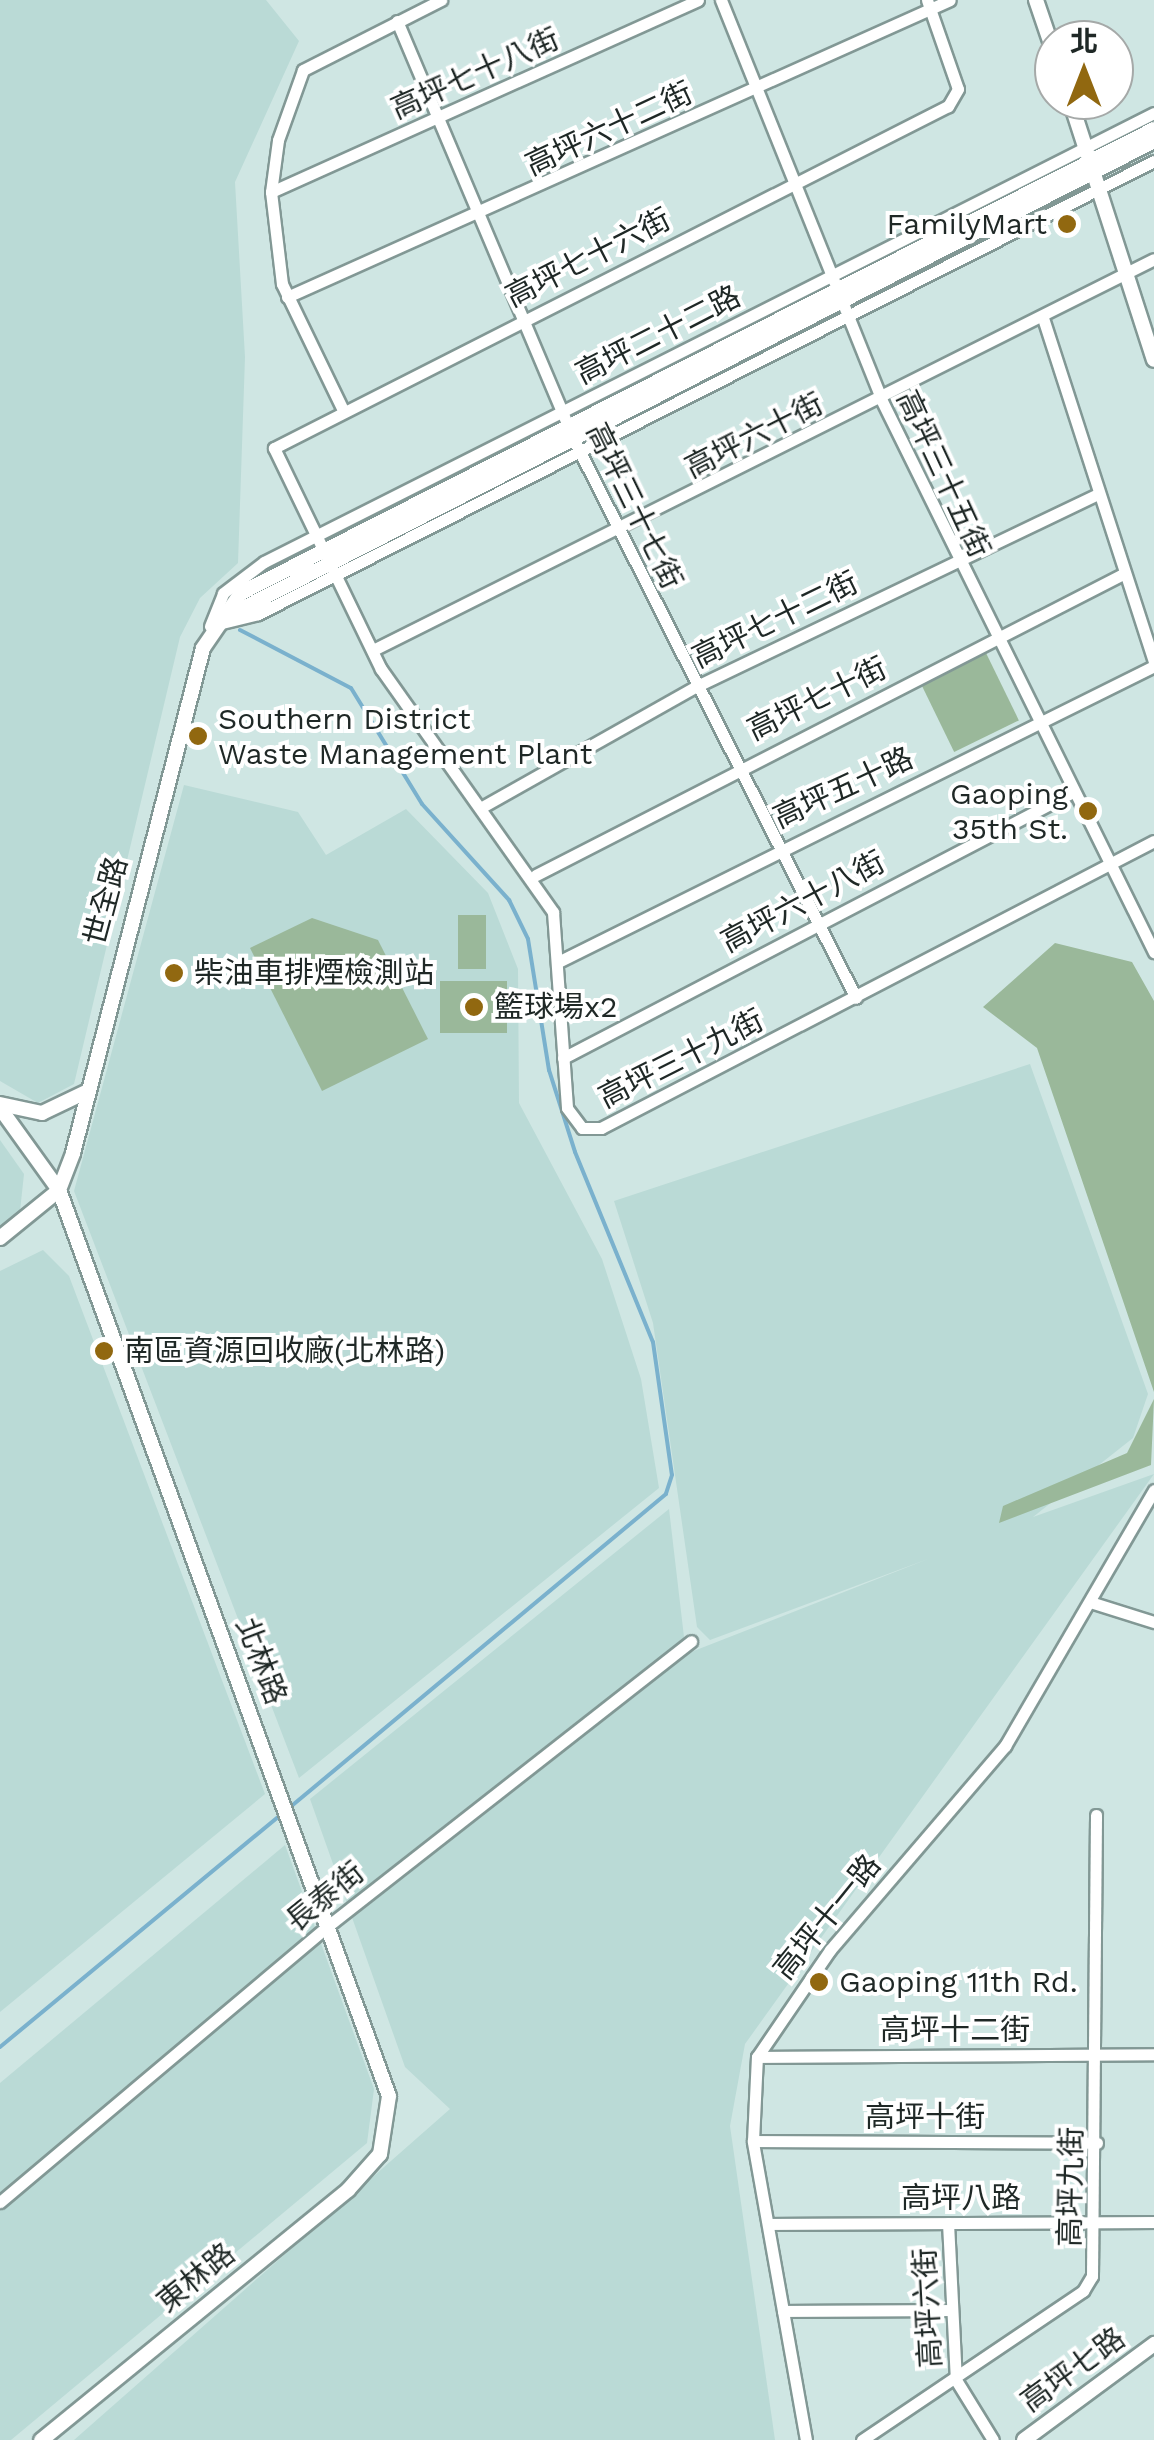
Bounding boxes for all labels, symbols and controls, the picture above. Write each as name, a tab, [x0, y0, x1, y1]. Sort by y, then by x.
north arrow	[1034, 20, 1134, 120]
street label: 高坪七十八街	[385, 21, 565, 127]
text: 北	[1070, 25, 1098, 58]
street label: 高坪六十二街	[520, 75, 698, 183]
street label: 高坪七十六街	[500, 201, 676, 315]
place label: FamilyMart	[886, 206, 1047, 242]
marker: FamilyMart	[1056, 213, 1078, 235]
street label: 高坪二十二路	[570, 278, 746, 392]
street label: 高坪三十五街	[889, 385, 997, 563]
street label: 高坪六十街	[679, 386, 829, 486]
street label: 高坪三十七街	[578, 417, 690, 595]
street label: 高坪七十二街	[686, 564, 864, 676]
street label: 高坪七十街	[742, 650, 892, 748]
place label: Southern District Waste Management Plant	[218, 701, 592, 772]
marker: Southern District Waste Management Plant	[187, 725, 209, 747]
street label: 高坪五十路	[767, 740, 919, 836]
place label: Gaoping 35th St.	[950, 776, 1068, 846]
marker: Gaoping 35th St.	[1077, 800, 1099, 822]
street label: 高坪六十八街	[715, 844, 891, 960]
street label: 世全路	[77, 853, 135, 949]
place label: 柴油車排煙檢測站	[194, 955, 434, 991]
marker: 柴油車排煙檢測站	[163, 962, 185, 984]
place label: 籃球場x2	[494, 989, 617, 1025]
marker: 籃球場x2	[463, 996, 485, 1018]
street label: 高坪三十九街	[593, 1002, 769, 1116]
place label: 南區資源回收廠(北林路)	[124, 1333, 445, 1369]
marker: 南區資源回收廠(北林路)	[93, 1340, 115, 1362]
street label: 北林路	[228, 1613, 294, 1709]
street label: 高坪十一路	[766, 1847, 888, 1987]
street label: 長泰街	[279, 1855, 371, 1939]
place label: Gaoping 11th Rd.	[839, 1964, 1078, 2000]
marker: Gaoping 11th Rd.	[808, 1971, 830, 1993]
street label: 高坪十二街	[880, 2012, 1030, 2048]
street label: 高坪十街	[865, 2099, 985, 2135]
street label: 高坪九街	[1052, 2127, 1090, 2247]
street label: 高坪八路	[901, 2180, 1021, 2216]
street label: 東林路	[150, 2236, 242, 2320]
street label: 高坪六街	[907, 2247, 949, 2369]
street label: 高坪七路	[1014, 2320, 1132, 2420]

